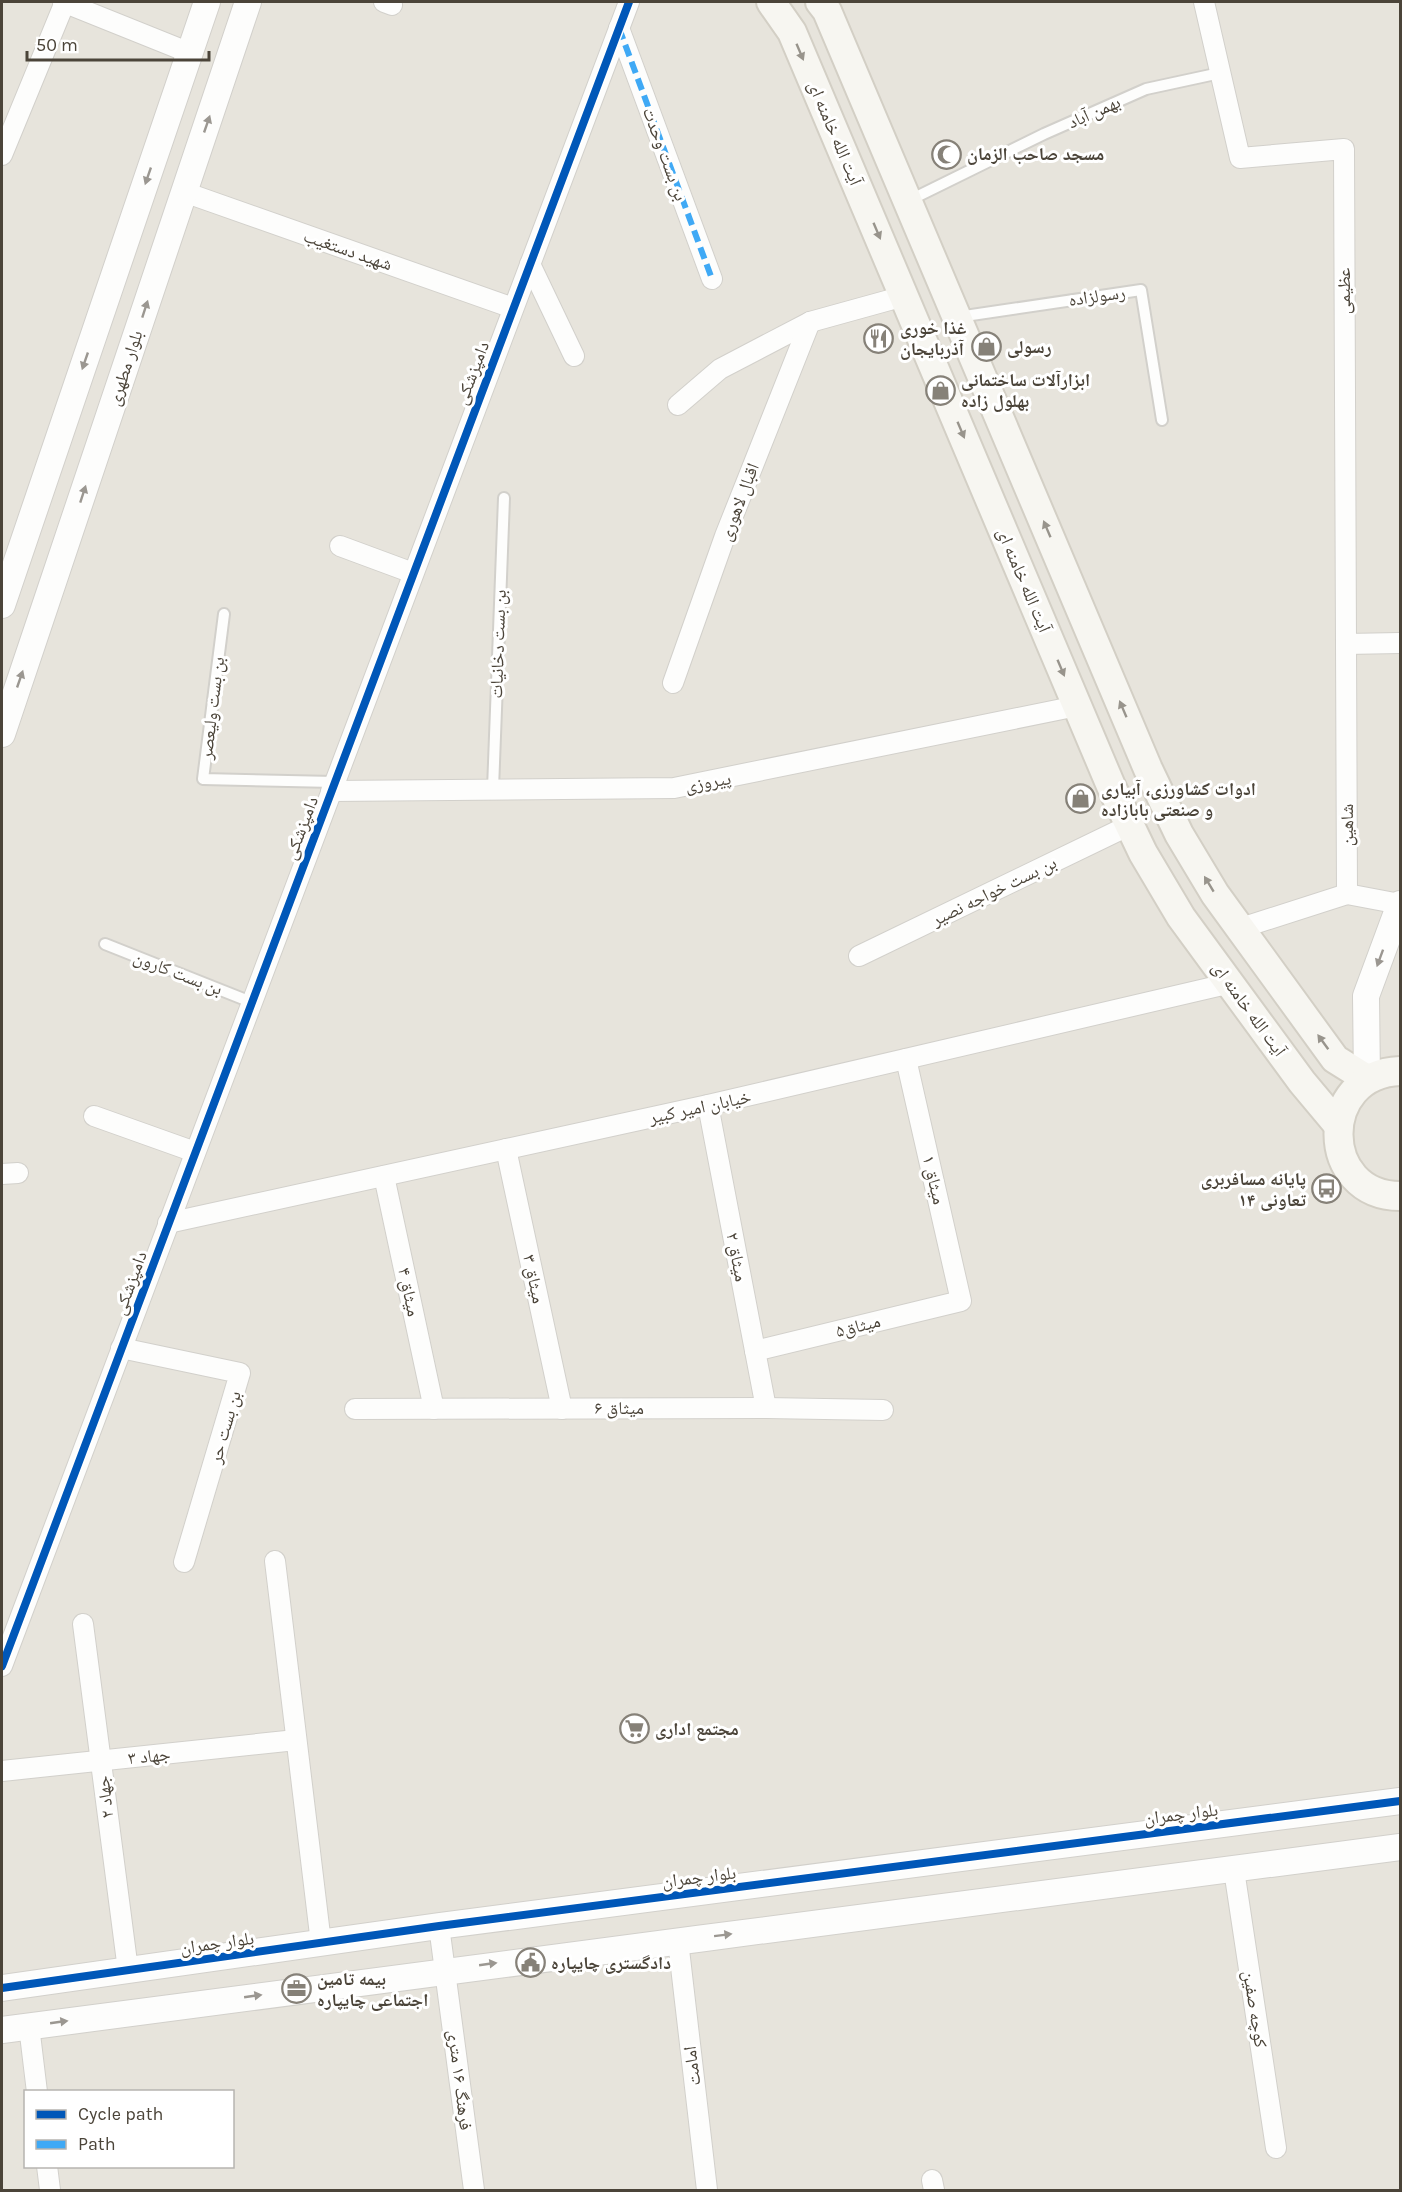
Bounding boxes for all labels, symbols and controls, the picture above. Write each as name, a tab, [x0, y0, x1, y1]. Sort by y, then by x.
scale bar	[27, 24, 208, 62]
text: 50 m	[36, 34, 78, 56]
one-way arrow	[795, 43, 805, 61]
street label: آیت الله خامنه ای	[803, 77, 867, 189]
street label: بهمن آباد	[1064, 91, 1124, 133]
street label: بن بست وحدت	[638, 104, 692, 204]
one-way arrow	[202, 115, 212, 133]
mosque icon: مسجد صاحب الزمان	[930, 138, 962, 170]
place label: مسجد صاحب الزمان	[967, 143, 1104, 165]
one-way arrow	[143, 167, 152, 185]
one-way arrow	[873, 222, 882, 240]
street label: شهید دستغیب	[301, 225, 395, 275]
street label: عظیمی	[1333, 268, 1355, 314]
street label: رسولزاده	[1067, 281, 1127, 311]
one-way arrow	[141, 300, 150, 318]
place label: غذا خوری آذربایجان	[900, 317, 966, 360]
restaurant icon: غذا خوری آذربایجان	[863, 322, 895, 354]
street label: بلوار مطهری	[102, 327, 148, 409]
shop icon: رسولی	[970, 331, 1002, 363]
place label: رسولی	[1007, 336, 1052, 358]
street label: دامپزشکی	[450, 338, 494, 408]
one-way arrow	[80, 352, 89, 370]
place label: ابزارآلات ساختمانی بهلول زاده	[961, 369, 1090, 412]
shop icon: ابزارآلات ساختمانی بهلول زاده	[924, 374, 956, 406]
one-way arrow	[957, 421, 966, 439]
street label: اقبال لاهوری	[714, 460, 764, 544]
one-way arrow	[79, 485, 89, 503]
one-way arrow	[1042, 520, 1052, 538]
street label: آیت الله خامنه ای	[992, 524, 1056, 636]
street label: بن بست دخانیات	[485, 589, 511, 699]
street label: بن بست ولیعصر	[195, 655, 229, 761]
one-way arrow	[1056, 659, 1066, 677]
one-way arrow	[16, 669, 26, 687]
one-way arrow	[1118, 700, 1127, 718]
street label: پیروزی	[683, 767, 733, 797]
place label: ادوات کشاورزی، آبیاری و صنعتی بابازاده	[1101, 778, 1256, 821]
shop icon: ادوات کشاورزی، آبیاری و صنعتی بابازاده	[1064, 783, 1096, 815]
street label: دامپزشکی	[279, 793, 323, 863]
street label: شاهین	[1336, 804, 1358, 846]
street label: بن بست خواجه نصیر	[927, 851, 1060, 931]
one-way arrow	[1204, 875, 1214, 892]
street label: بن بست کارون	[130, 946, 226, 1000]
one-way arrow	[1375, 950, 1385, 968]
street label: آیت الله خامنه ای	[1207, 957, 1291, 1061]
one-way arrow	[1317, 1034, 1329, 1050]
street label: خیابان امیر کبیر	[646, 1085, 753, 1129]
street label: میثاق ۱	[918, 1153, 950, 1207]
place label: پایانه مسافربری تعاونی ۱۴	[1201, 1168, 1306, 1211]
bus stop icon: پایانه مسافربری تعاونی ۱۴	[1311, 1173, 1343, 1205]
street label: میثاق ۲	[721, 1230, 753, 1284]
street label: دامپزشکی	[108, 1248, 152, 1318]
street label: میثاق ۳	[518, 1252, 550, 1306]
street label: میثاق ۴	[393, 1265, 425, 1319]
street label: میثاق۵	[833, 1310, 883, 1342]
street label: بن بست حر	[204, 1388, 246, 1467]
street label: میثاق ۶	[594, 1397, 644, 1419]
supermarket icon: مجتمع اداری	[618, 1713, 650, 1745]
place label: مجتمع اداری	[655, 1718, 739, 1741]
street label: جهاد ۳	[127, 1743, 171, 1769]
street label: جهاد ۲	[91, 1774, 119, 1820]
street label: بلوار چمران	[1143, 1799, 1219, 1829]
street label: بلوار چمران	[661, 1862, 737, 1892]
street label: بلوار چمران	[179, 1927, 255, 1959]
one-way arrow	[713, 1931, 732, 1940]
public building icon: دادگستری چایپاره	[514, 1947, 546, 1979]
place label: دادگستری چایپاره	[551, 1952, 671, 1974]
one-way arrow	[478, 1960, 497, 1969]
place label: بیمه تامین اجتماعی چایپاره	[317, 1968, 428, 2011]
street label: کوچه صفین	[1238, 1969, 1272, 2050]
office icon: بیمه تامین اجتماعی چایپاره	[280, 1973, 312, 2005]
one-way arrow	[243, 1991, 262, 2001]
one-way arrow	[50, 2017, 69, 2027]
street label: فرهنگ ۱۶ متری	[443, 2029, 477, 2131]
street label: امامت	[679, 2045, 705, 2087]
legend	[24, 2090, 234, 2168]
text: Cycle path	[78, 2103, 163, 2125]
text: Path	[78, 2133, 116, 2155]

